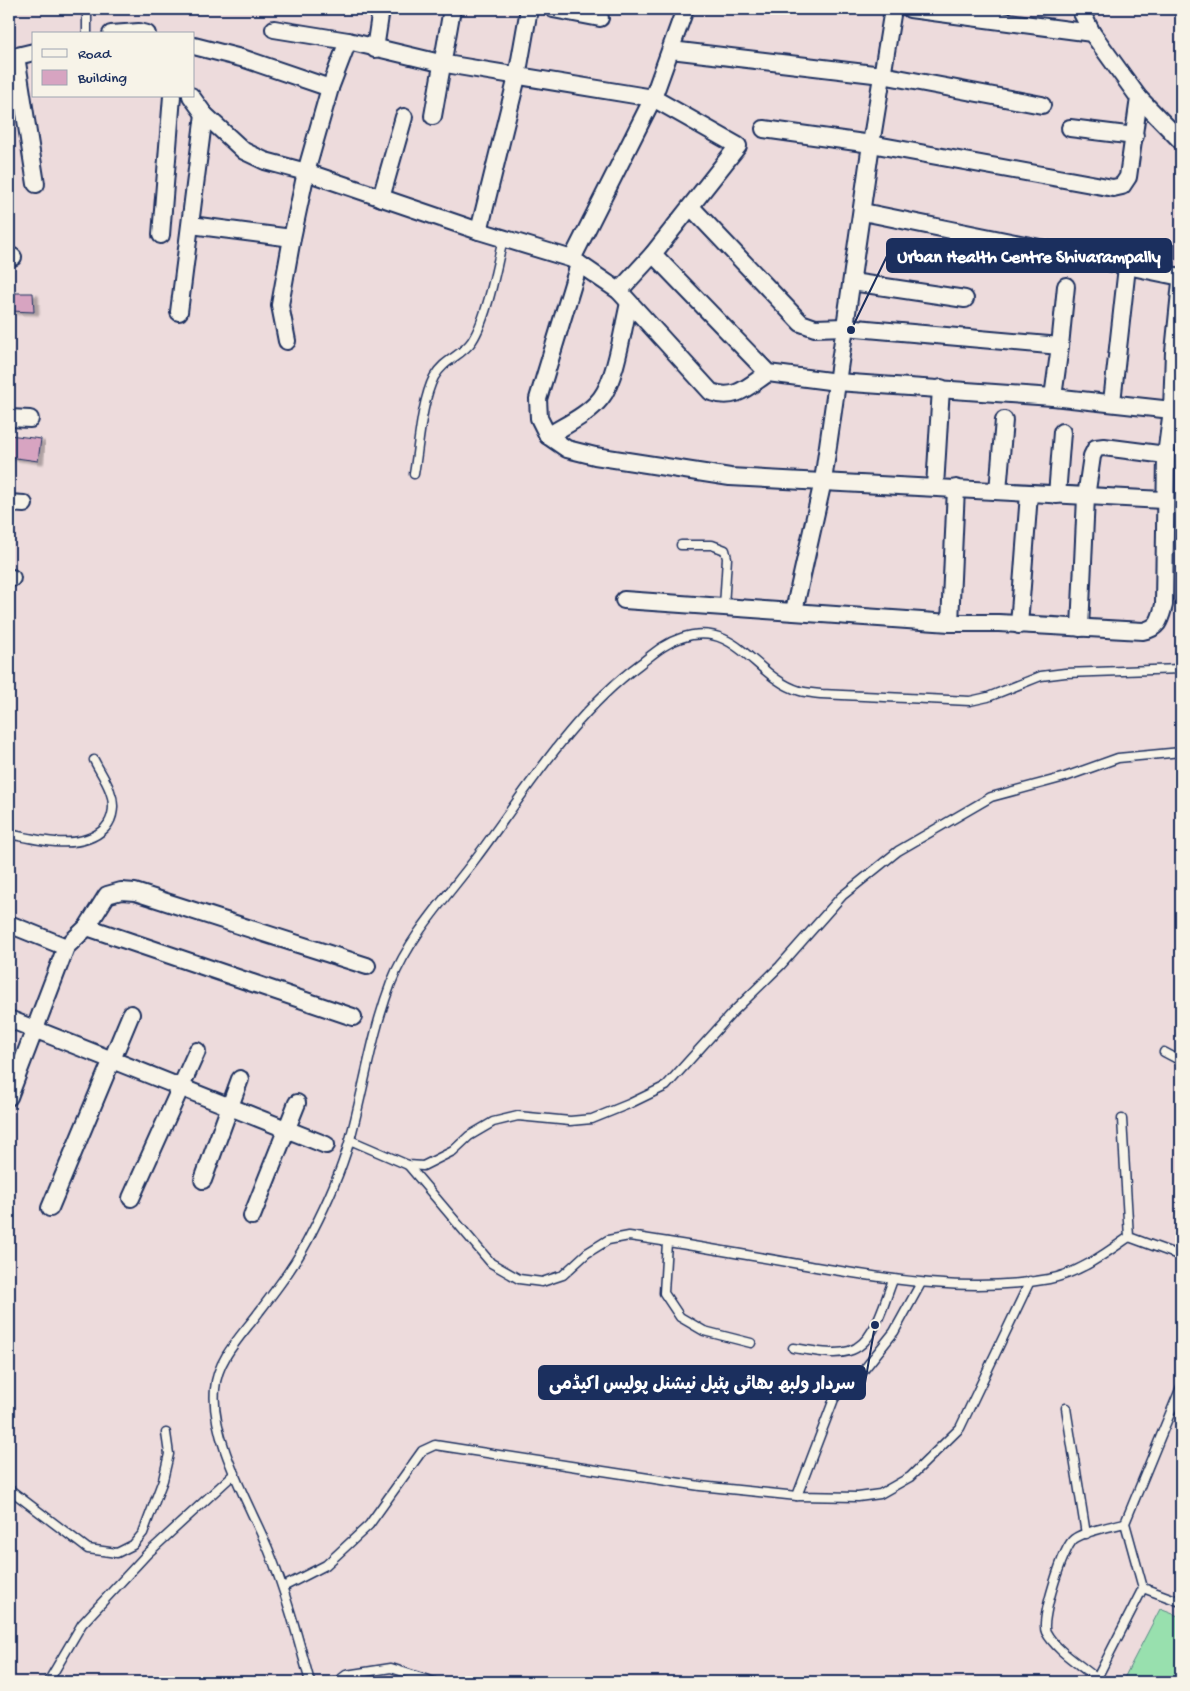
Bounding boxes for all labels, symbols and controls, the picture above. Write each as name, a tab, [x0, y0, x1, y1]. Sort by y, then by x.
legend	[32, 32, 195, 98]
text: Road	[78, 46, 112, 64]
text: Building	[77, 70, 127, 88]
callout: Urban Health Centre Shivarampally	[887, 239, 1171, 272]
text: Urban Health Centre Shivarampally	[897, 248, 1161, 269]
callout: سردار ولبھ بھائی پٹیل نیشنل پولیس اکیڈمی	[539, 1366, 865, 1399]
text: سردار ولبھ بھائی پٹیل نیشنل پولیس اکیڈمی	[549, 1374, 855, 1396]

